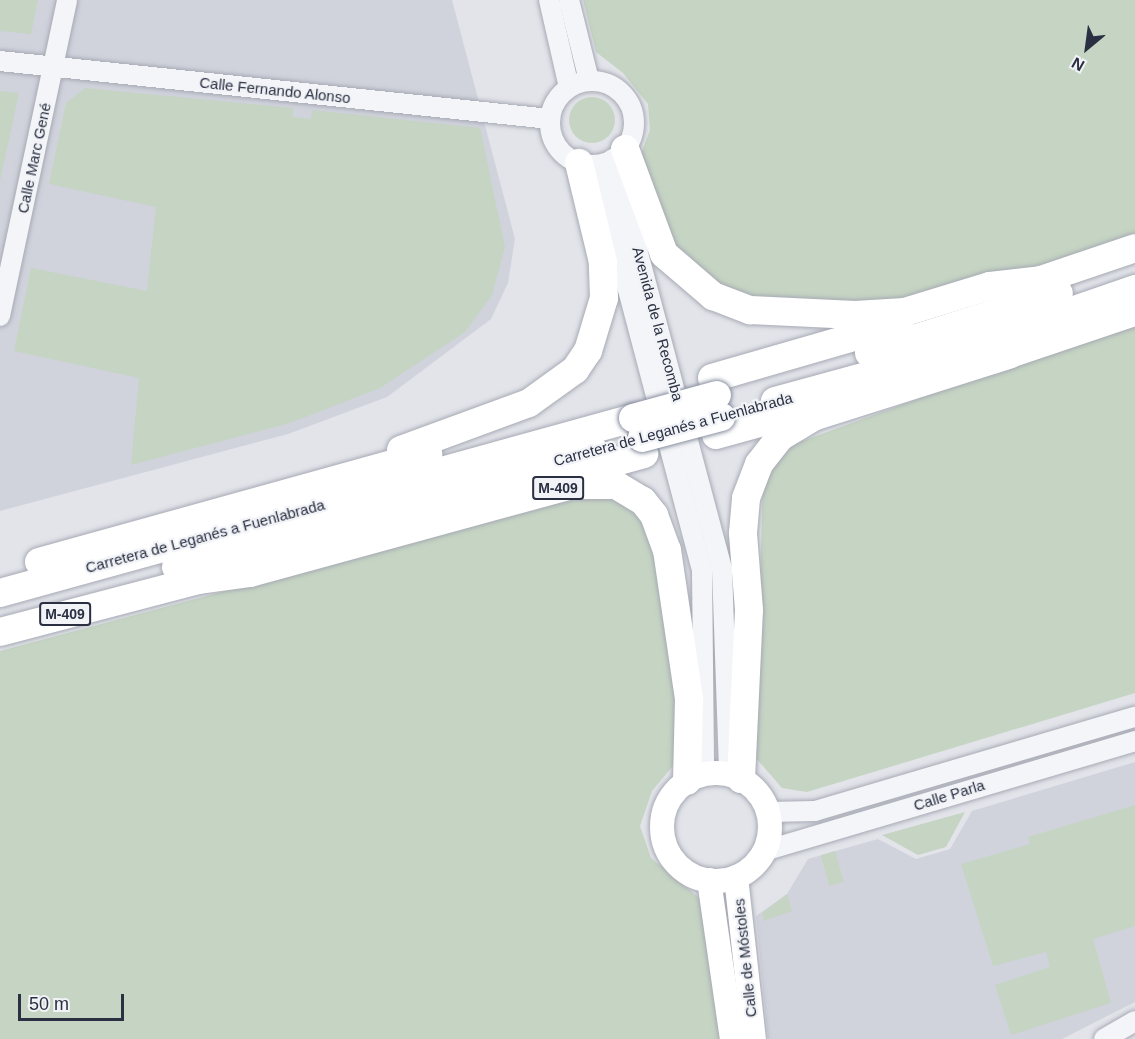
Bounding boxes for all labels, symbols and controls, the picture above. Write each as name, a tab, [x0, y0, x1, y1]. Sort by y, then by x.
north arrow	[1057, 18, 1117, 78]
text: N	[1069, 54, 1087, 74]
street label: Calle Fernando Alonso	[198, 73, 352, 107]
street label: Calle Marc Gené	[13, 101, 55, 215]
street label: Avenida de la Recomba	[629, 245, 687, 403]
street label: Carretera de Leganés a Fuenlabrada	[551, 388, 795, 470]
road number: M-409	[531, 477, 585, 499]
street label: Carretera de Leganés a Fuenlabrada	[83, 495, 327, 577]
road number: M-409	[38, 603, 92, 625]
street label: Calle Parla	[911, 776, 987, 814]
street label: Calle de Móstoles	[730, 898, 760, 1018]
scale bar	[21, 982, 128, 1020]
text: 50 m	[29, 994, 69, 1014]

